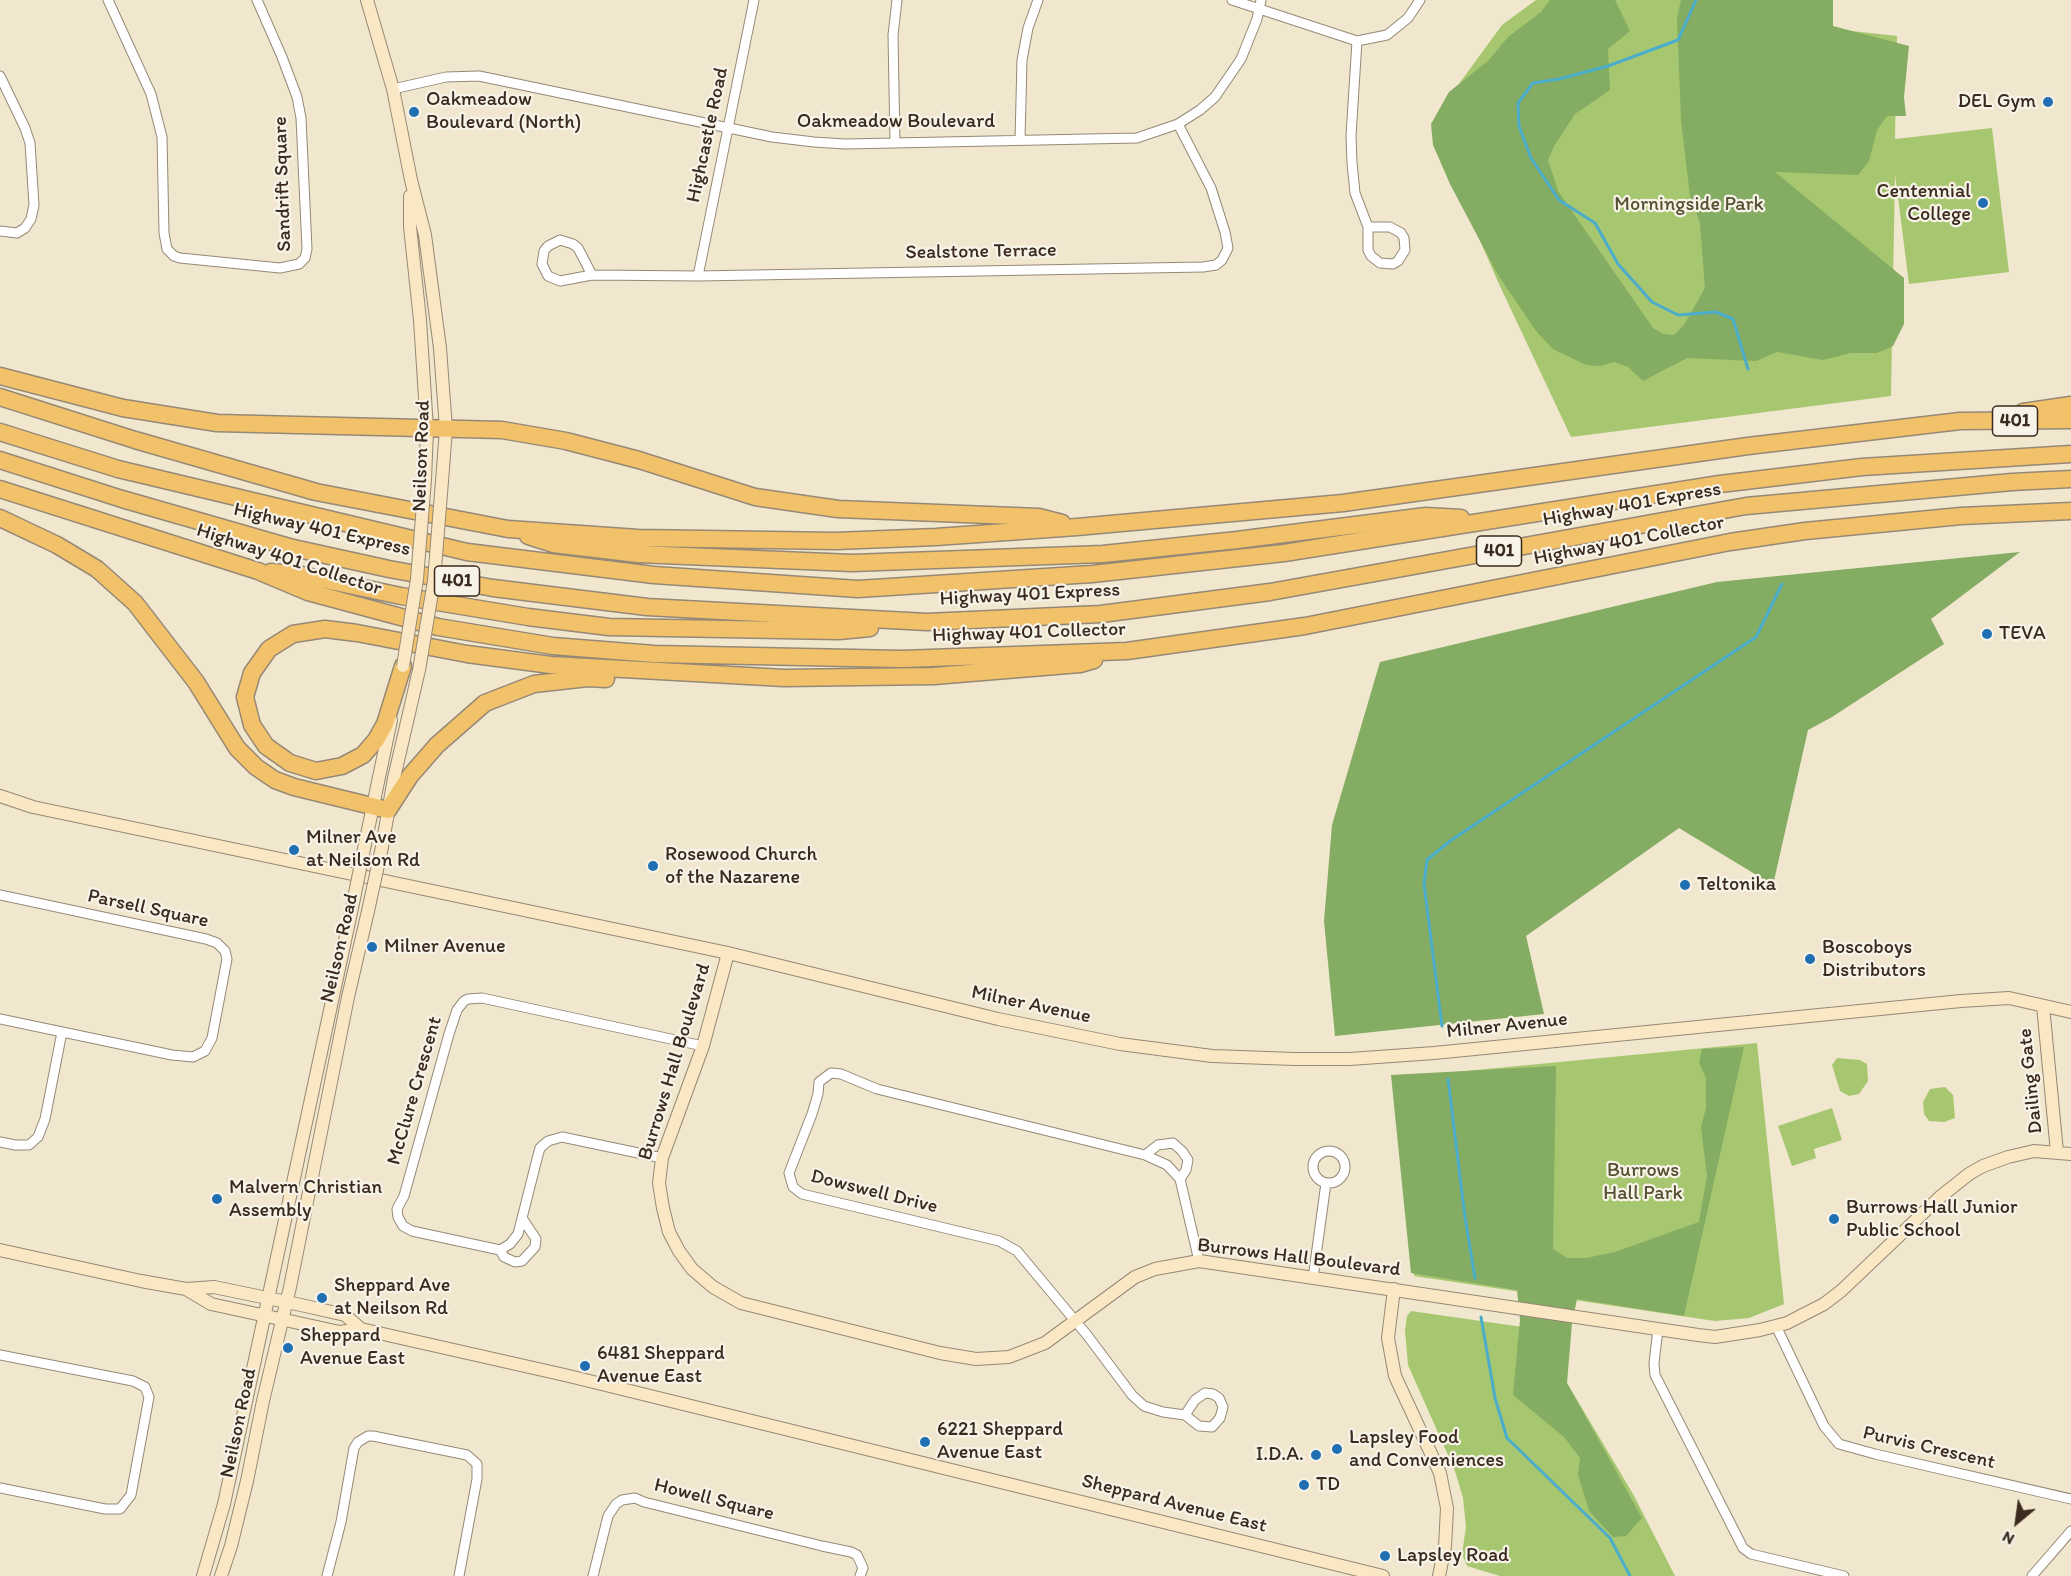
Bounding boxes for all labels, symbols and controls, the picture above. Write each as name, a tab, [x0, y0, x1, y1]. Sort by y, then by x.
street label: Highcastle Road	[682, 65, 734, 205]
place label: Oakmeadow Boulevard (North)	[426, 88, 581, 135]
place label: DEL Gym	[1958, 90, 2036, 114]
marker: DEL Gym	[2041, 95, 2055, 109]
marker: Oakmeadow Boulevard (North)	[407, 105, 421, 119]
street label: Oakmeadow Boulevard	[797, 110, 995, 134]
street label: Sandrift Square	[269, 116, 297, 252]
place label: Centennial College	[1877, 180, 1971, 227]
park label: Morningside Park	[1614, 193, 1764, 217]
marker: Centennial College	[1976, 196, 1990, 210]
street label: Sealstone Terrace	[905, 239, 1057, 265]
street label: Neilson Road	[408, 400, 436, 512]
road number: 401	[1992, 406, 2038, 436]
street label: Highway 401 Express	[1541, 477, 1723, 533]
street label: Highway 401 Express	[231, 498, 413, 562]
street label: Highway 401 Collector	[1532, 511, 1726, 571]
street label: Highway 401 Collector	[193, 519, 385, 601]
road number: 401	[1476, 536, 1522, 566]
road number: 401	[434, 566, 480, 596]
street label: Highway 401 Express	[939, 578, 1121, 612]
street label: Highway 401 Collector	[932, 618, 1126, 648]
place label: TEVA	[1999, 622, 2046, 646]
marker: TEVA	[1980, 627, 1994, 641]
place label: Milner Ave at Neilson Rd	[306, 826, 420, 873]
marker: Milner Ave at Neilson Rd	[287, 843, 301, 857]
place label: Rosewood Church of the Nazarene	[665, 843, 817, 890]
marker: Rosewood Church of the Nazarene	[646, 859, 660, 873]
place label: Teltonika	[1697, 873, 1776, 897]
marker: Teltonika	[1678, 878, 1692, 892]
street label: Parsell Square	[85, 884, 211, 934]
street label: Neilson Road	[316, 891, 364, 1005]
place label: Milner Avenue	[384, 935, 506, 959]
place label: Boscoboys Distributors	[1822, 936, 1926, 983]
marker: Milner Avenue	[365, 940, 379, 954]
marker: Boscoboys Distributors	[1803, 952, 1817, 966]
street label: Burrows Hall Boulevard	[634, 961, 716, 1163]
street label: Milner Avenue	[969, 981, 1093, 1029]
street label: Milner Avenue	[1445, 1008, 1569, 1044]
street label: McClure Crescent	[382, 1014, 448, 1168]
street label: Dailing Gate	[2014, 1027, 2048, 1135]
park label: Burrows Hall Park	[1603, 1159, 1683, 1206]
street label: Dowswell Drive	[808, 1165, 940, 1219]
place label: Malvern Christian Assembly	[229, 1176, 382, 1223]
marker: Malvern Christian Assembly	[210, 1192, 224, 1206]
place label: Burrows Hall Junior Public School	[1846, 1196, 2018, 1243]
marker: Burrows Hall Junior Public School	[1827, 1212, 1841, 1226]
street label: Burrows Hall Boulevard	[1196, 1234, 1402, 1282]
place label: Sheppard Ave at Neilson Rd	[334, 1274, 450, 1321]
marker: Sheppard Ave at Neilson Rd	[315, 1291, 329, 1305]
place label: Sheppard Avenue East	[300, 1324, 405, 1371]
marker: Sheppard Avenue East	[281, 1341, 295, 1355]
place label: 6481 Sheppard Avenue East	[597, 1342, 725, 1389]
marker: 6481 Sheppard Avenue East	[578, 1359, 592, 1373]
street label: Neilson Road	[216, 1366, 262, 1480]
place label: 6221 Sheppard Avenue East	[937, 1418, 1063, 1465]
street label: Purvis Crescent	[1861, 1421, 1997, 1475]
place label: Lapsley Food and Conveniences	[1349, 1426, 1504, 1473]
marker: 6221 Sheppard Avenue East	[918, 1435, 932, 1449]
marker: Lapsley Food and Conveniences	[1330, 1442, 1344, 1456]
place label: I.D.A.	[1256, 1443, 1304, 1467]
marker: I.D.A.	[1309, 1448, 1323, 1462]
street label: Sheppard Avenue East	[1079, 1469, 1269, 1539]
place label: TD	[1316, 1473, 1340, 1497]
street label: Howell Square	[652, 1474, 776, 1526]
marker: TD	[1297, 1478, 1311, 1492]
north arrow	[1987, 1492, 2047, 1552]
text: N	[1999, 1527, 2017, 1549]
place label: Lapsley Road	[1397, 1544, 1509, 1568]
marker: Lapsley Road	[1378, 1549, 1392, 1563]

